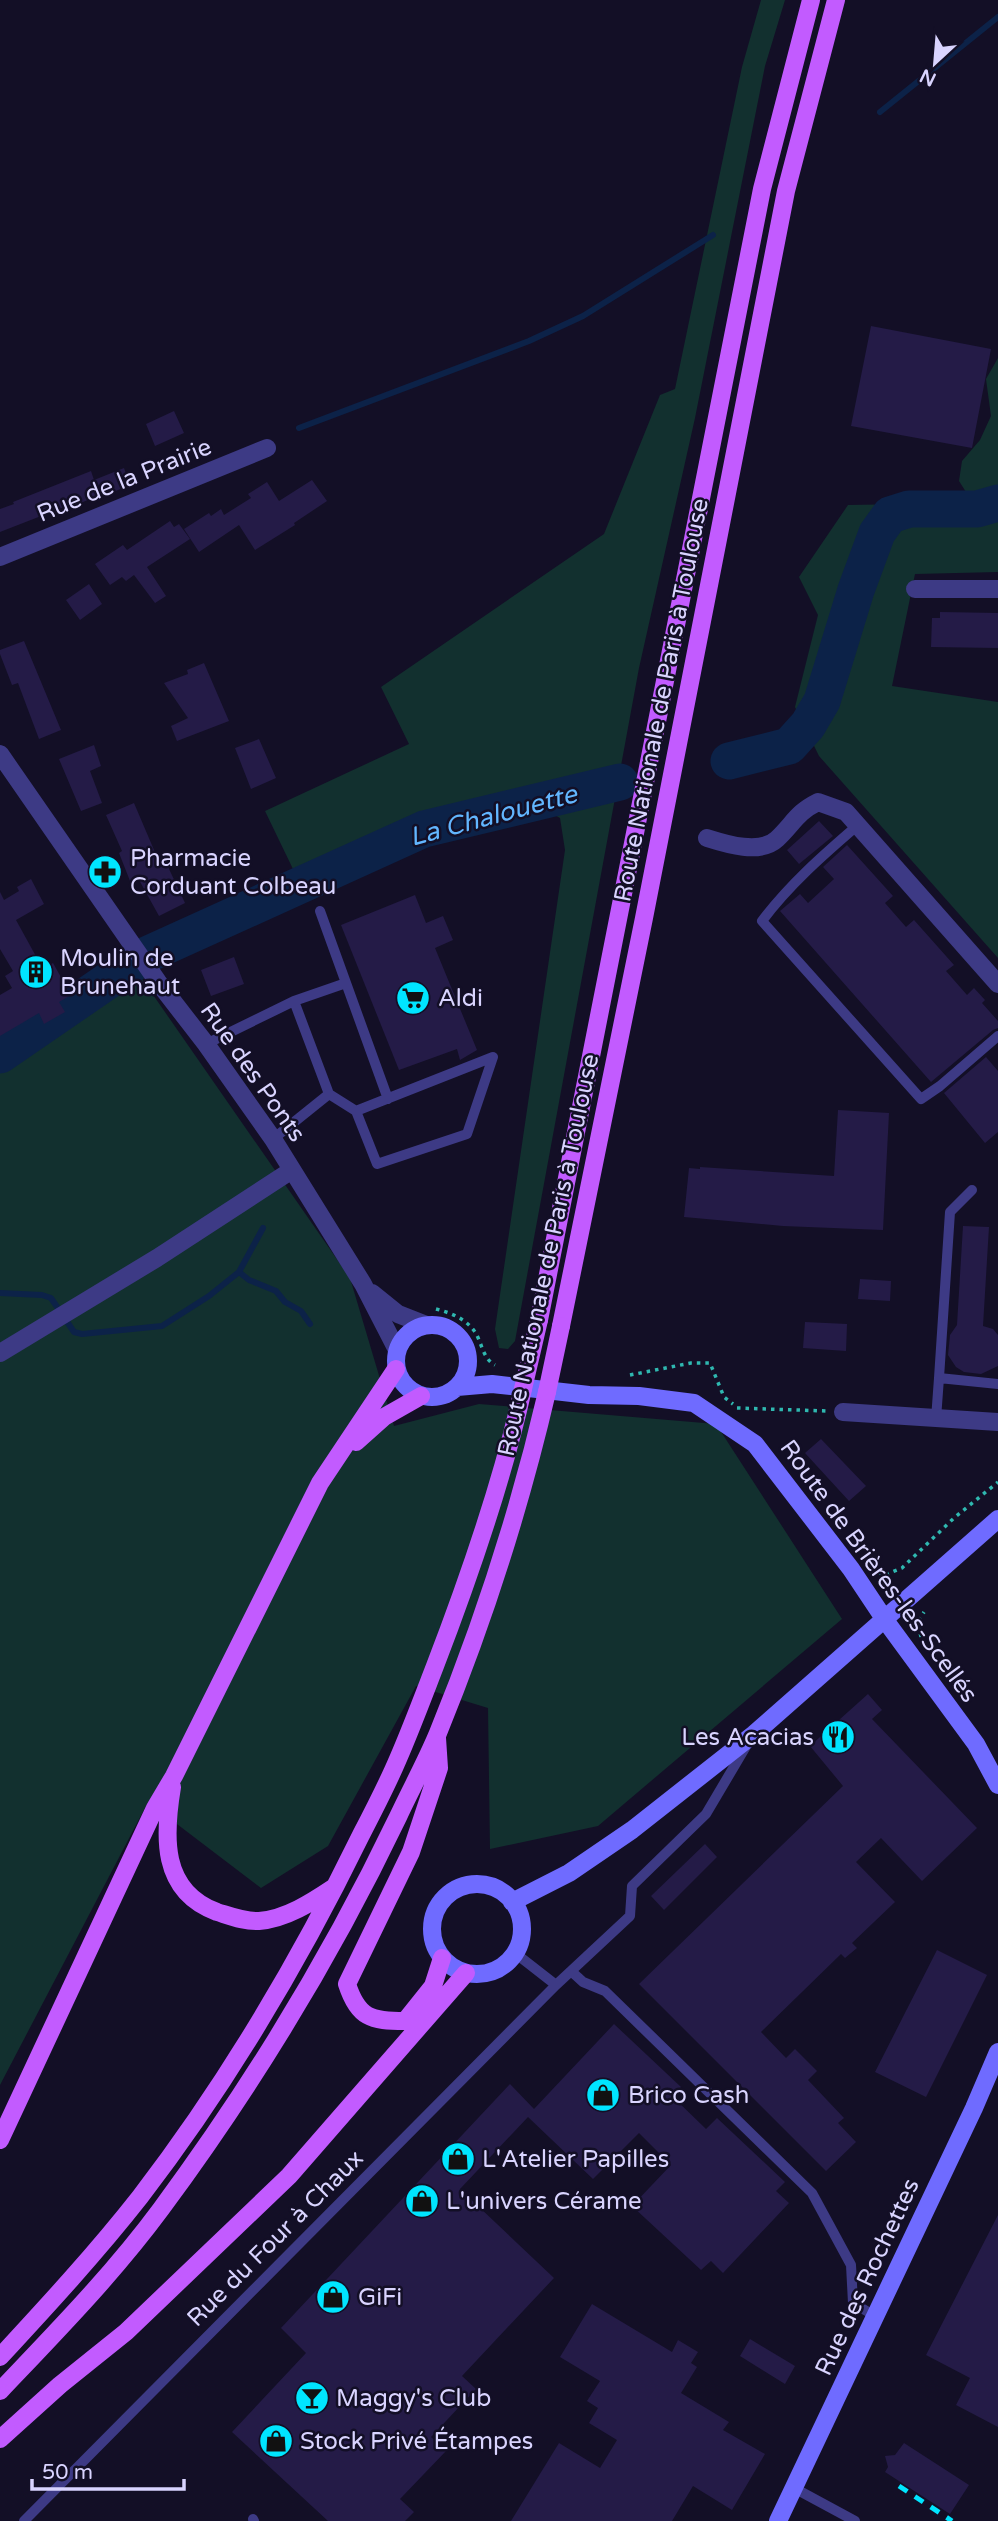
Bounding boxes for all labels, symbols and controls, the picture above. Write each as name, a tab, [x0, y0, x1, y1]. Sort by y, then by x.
north arrow	[900, 28, 970, 98]
text: N	[916, 64, 940, 91]
street label: Rue de la Prairie	[33, 432, 216, 529]
street label: Route Nationale de Paris à Toulouse	[608, 496, 715, 904]
water label: La Chalouette	[406, 778, 581, 853]
place label: Pharmacie Corduant Colbeau	[130, 844, 336, 901]
pharmacy icon: Pharmacie Corduant Colbeau	[86, 853, 124, 891]
place label: Moulin de Brunehaut	[60, 944, 180, 1001]
building icon: Moulin de Brunehaut	[17, 953, 55, 991]
supermarket icon: Aldi	[394, 979, 432, 1017]
place label: Aldi	[438, 984, 483, 1013]
street label: Rue des Ponts	[194, 997, 311, 1148]
street label: Route Nationale de Paris à Toulouse	[492, 1051, 605, 1459]
street label: Route de Brières-les-Scellés	[774, 1434, 984, 1708]
restaurant icon: Les Acacias	[819, 1718, 857, 1756]
place label: Les Acacias	[681, 1723, 814, 1752]
shop icon: Brico Cash	[584, 2076, 622, 2114]
place label: Brico Cash	[628, 2081, 749, 2110]
shop icon: L'Atelier Papilles	[439, 2140, 477, 2178]
street label: Rue du Four à Chaux	[181, 2144, 370, 2333]
place label: L'Atelier Papilles	[482, 2145, 669, 2174]
street label: Rue des Rochettes	[809, 2174, 926, 2380]
shop icon: L'univers Cérame	[403, 2182, 441, 2220]
place label: L'univers Cérame	[446, 2187, 642, 2216]
shop icon: GiFi	[314, 2278, 352, 2316]
place label: GiFi	[358, 2283, 402, 2312]
bar icon: Maggy's Club	[293, 2379, 331, 2417]
place label: Maggy's Club	[336, 2384, 491, 2413]
shop icon: Stock Privé Étampes	[257, 2422, 295, 2460]
place label: Stock Privé Étampes	[300, 2426, 533, 2456]
scale bar	[32, 2448, 184, 2492]
text: 50 m	[42, 2460, 93, 2485]

